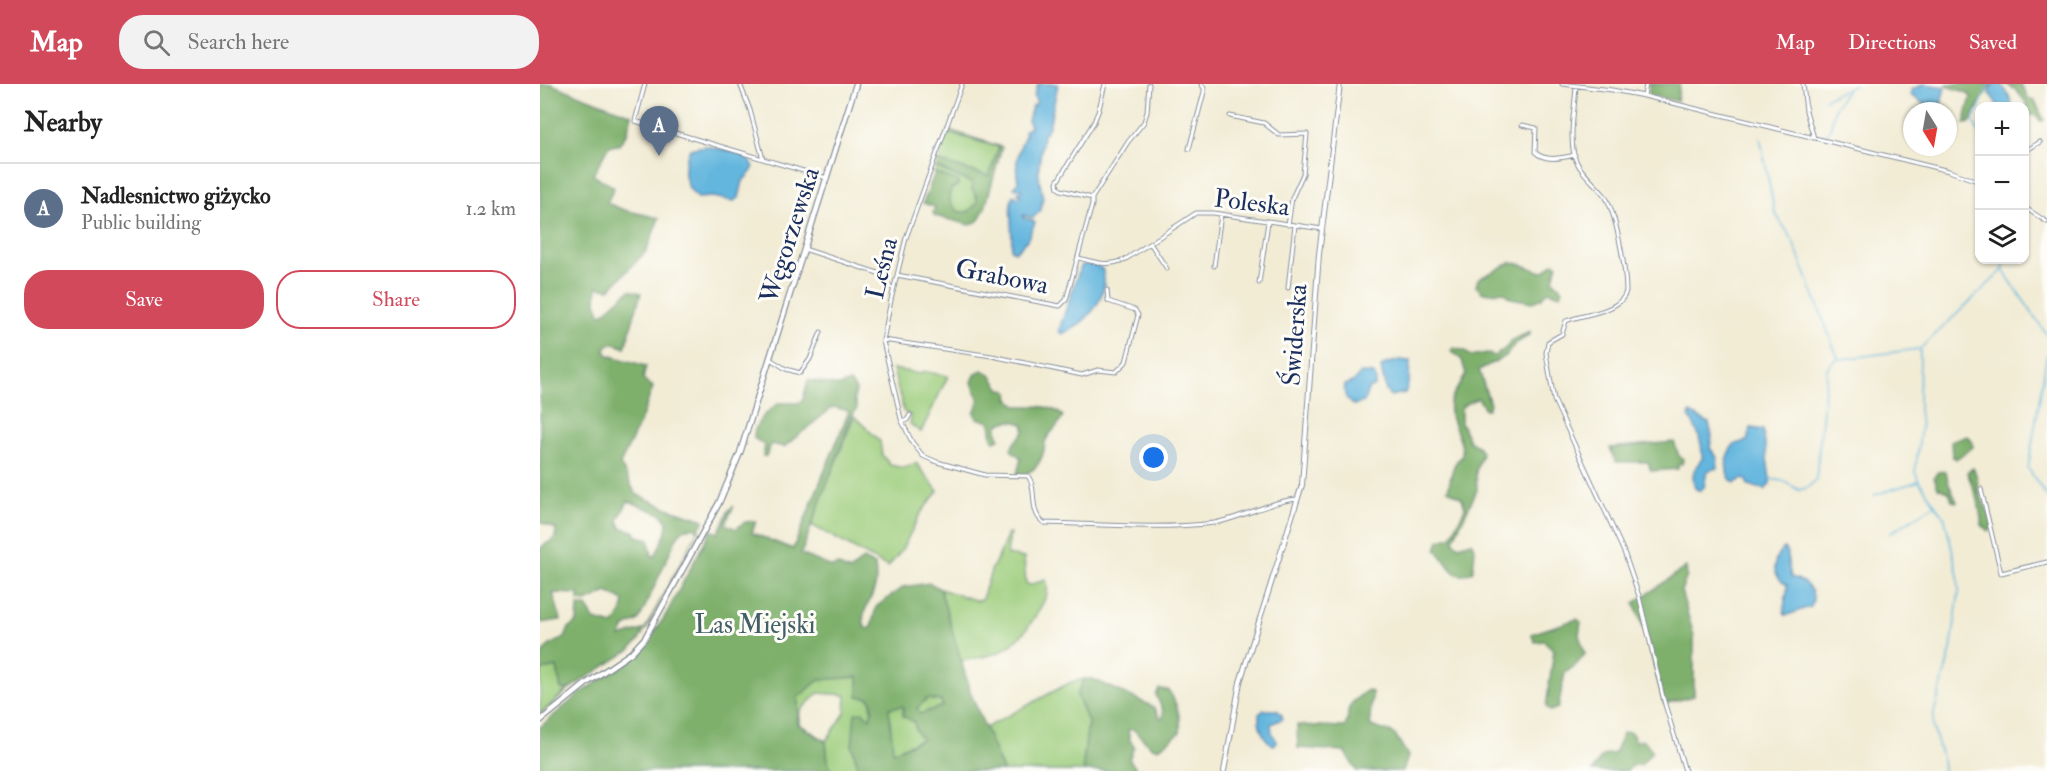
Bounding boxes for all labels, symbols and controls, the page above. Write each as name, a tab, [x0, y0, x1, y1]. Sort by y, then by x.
search box	[119, 15, 539, 69]
text: Map	[30, 25, 83, 60]
icon: search	[140, 26, 173, 59]
text: Search here	[188, 28, 289, 56]
text: Map	[1775, 29, 1815, 56]
text: Directions	[1848, 29, 1936, 56]
text: Saved	[1969, 29, 2017, 56]
north arrow	[1903, 102, 1957, 156]
map controls	[1975, 102, 2029, 264]
button: +	[1975, 102, 2029, 156]
pin: A	[640, 106, 678, 156]
text: Nearby	[24, 107, 102, 139]
button: −	[1975, 156, 2029, 210]
street label: Węgorzewska	[753, 163, 827, 308]
text: Nadlesnictwo giżycko	[81, 182, 271, 210]
street label: Poleska	[1212, 182, 1292, 224]
text: A	[37, 196, 50, 221]
text: 1.2 km	[466, 196, 516, 221]
text: Public building	[81, 210, 201, 235]
button: layers	[1975, 210, 2029, 264]
street label: Leśna	[859, 234, 905, 303]
street label: Grabowa	[953, 252, 1051, 302]
button: Save	[24, 270, 264, 329]
button: Share	[276, 270, 516, 329]
street label: Świderska	[1273, 283, 1315, 387]
your location	[1139, 443, 1168, 472]
park label: Las Miejski	[694, 609, 816, 641]

